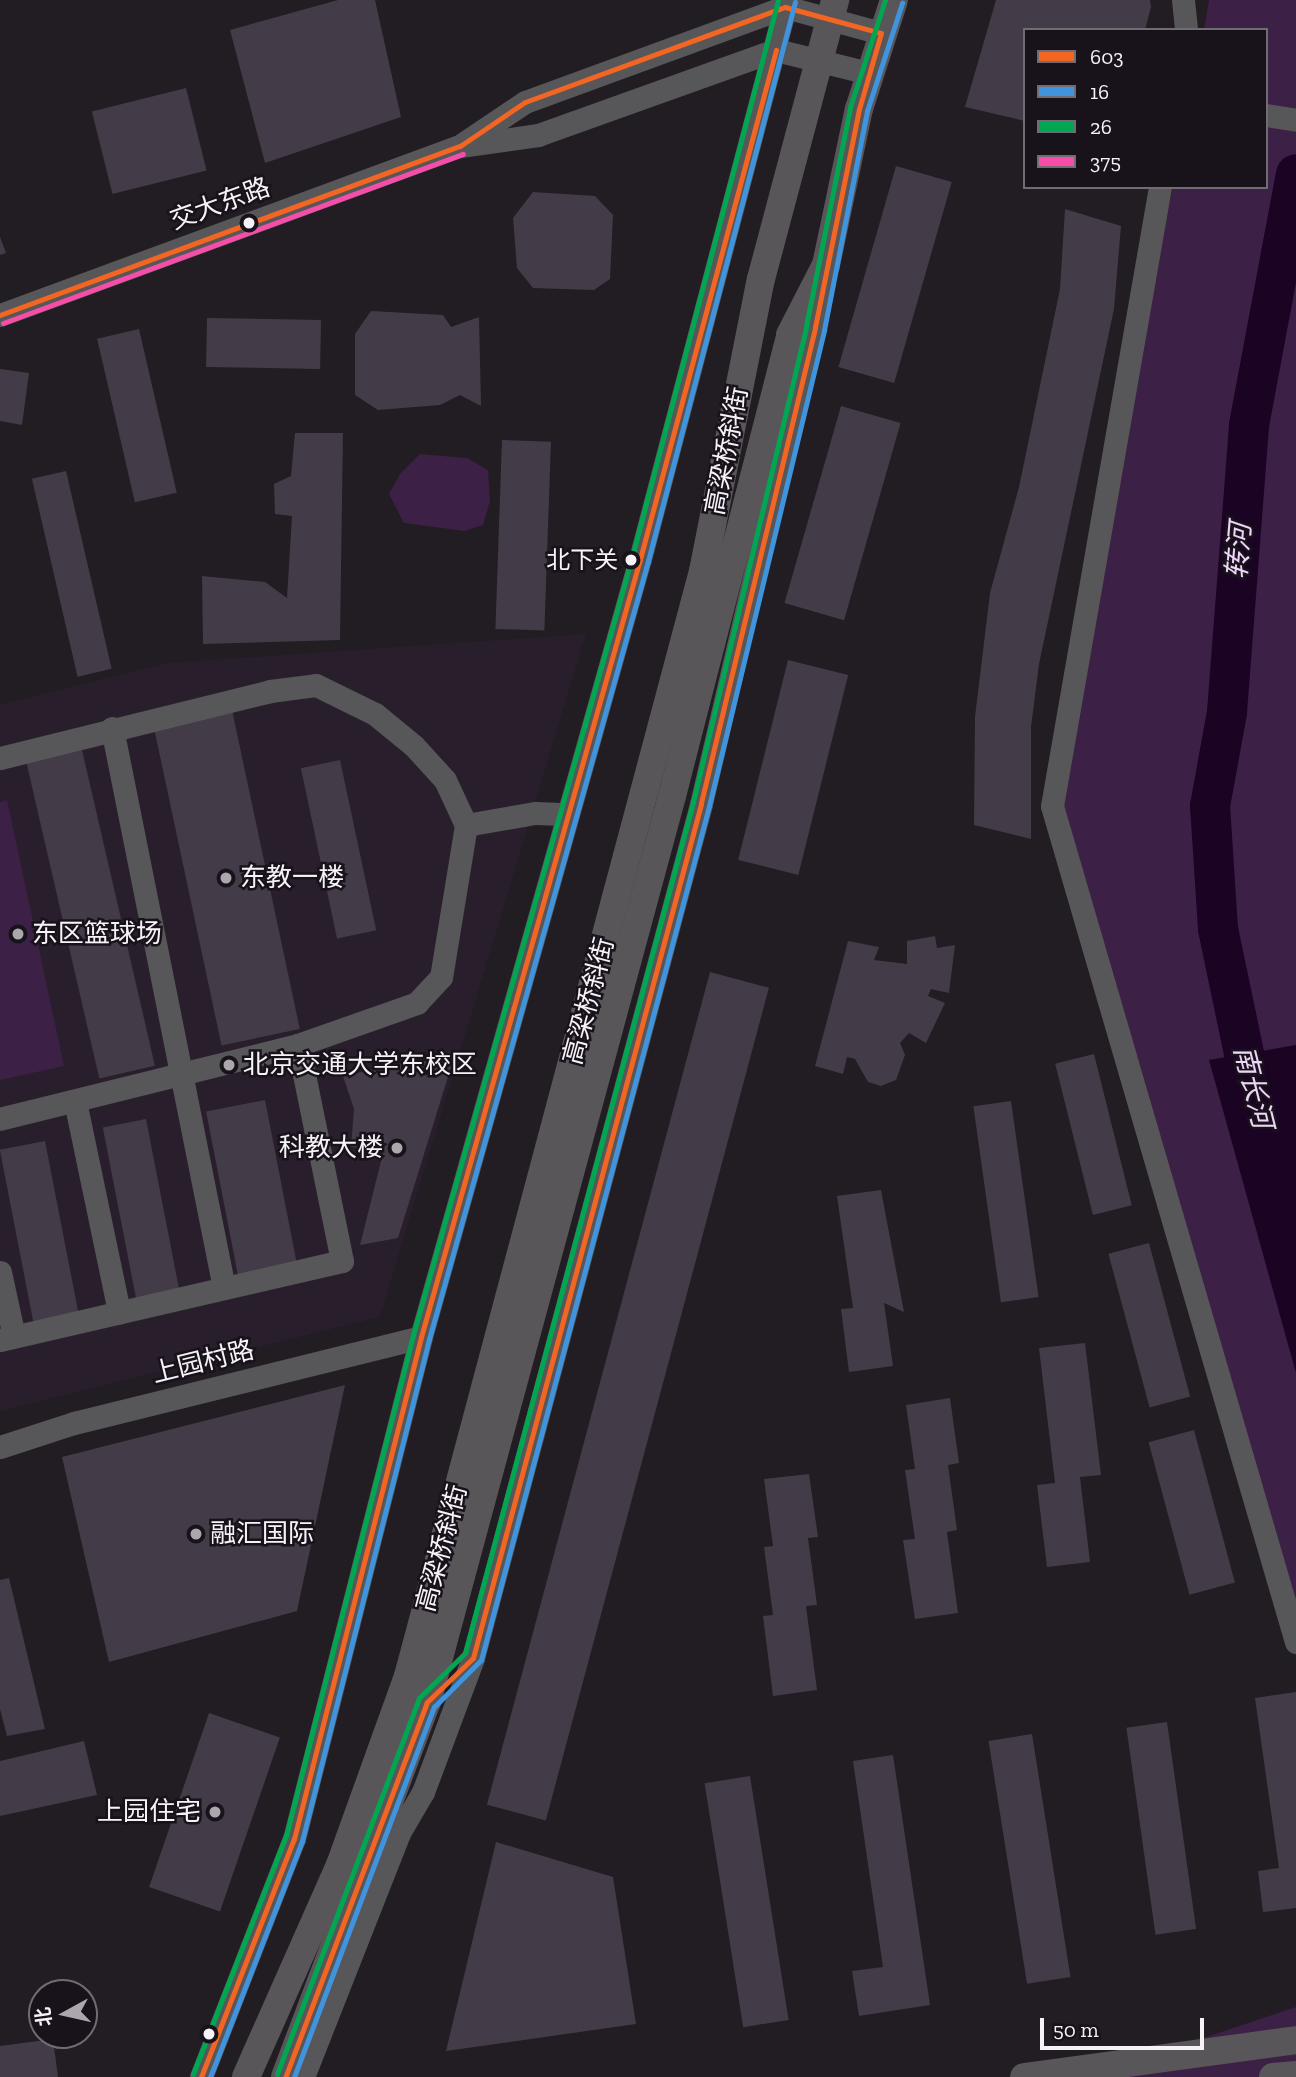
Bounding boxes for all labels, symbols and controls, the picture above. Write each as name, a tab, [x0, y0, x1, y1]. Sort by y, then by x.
legend	[1023, 28, 1268, 189]
text: 603	[1090, 44, 1124, 69]
text: 16	[1090, 79, 1109, 104]
text: 26	[1090, 114, 1112, 139]
text: 375	[1090, 149, 1121, 174]
street label: 交大东路	[166, 172, 274, 236]
unlabelled marker	[242, 216, 256, 230]
street label: 高梁桥斜街	[699, 384, 755, 518]
water label: 转河	[1220, 522, 1258, 580]
place label: 北下关	[546, 546, 618, 574]
marker: 北下关	[624, 553, 638, 567]
place label: 东教一楼	[240, 862, 344, 894]
marker: 东教一楼	[218, 870, 234, 886]
place label: 东区篮球场	[32, 918, 162, 950]
marker: 东区篮球场	[10, 926, 26, 942]
street label: 高梁桥斜街	[557, 934, 621, 1068]
water label: 南长河	[1227, 1042, 1279, 1132]
place label: 北京交通大学东校区	[243, 1049, 477, 1081]
marker: 北京交通大学东校区	[221, 1057, 237, 1073]
place label: 科教大楼	[279, 1132, 383, 1164]
marker: 科教大楼	[389, 1140, 405, 1156]
street label: 上园村路	[149, 1334, 257, 1390]
street label: 高梁桥斜街	[410, 1481, 474, 1615]
place label: 融汇国际	[210, 1518, 314, 1550]
marker: 融汇国际	[188, 1526, 204, 1542]
place label: 上园住宅	[97, 1796, 201, 1828]
marker: 上园住宅	[207, 1804, 223, 1820]
north arrow	[28, 1979, 98, 2049]
scale bar	[1044, 2004, 1208, 2048]
text: 北	[31, 2006, 56, 2028]
text: 50 m	[1053, 2017, 1099, 2042]
unlabelled marker	[202, 2027, 216, 2041]

